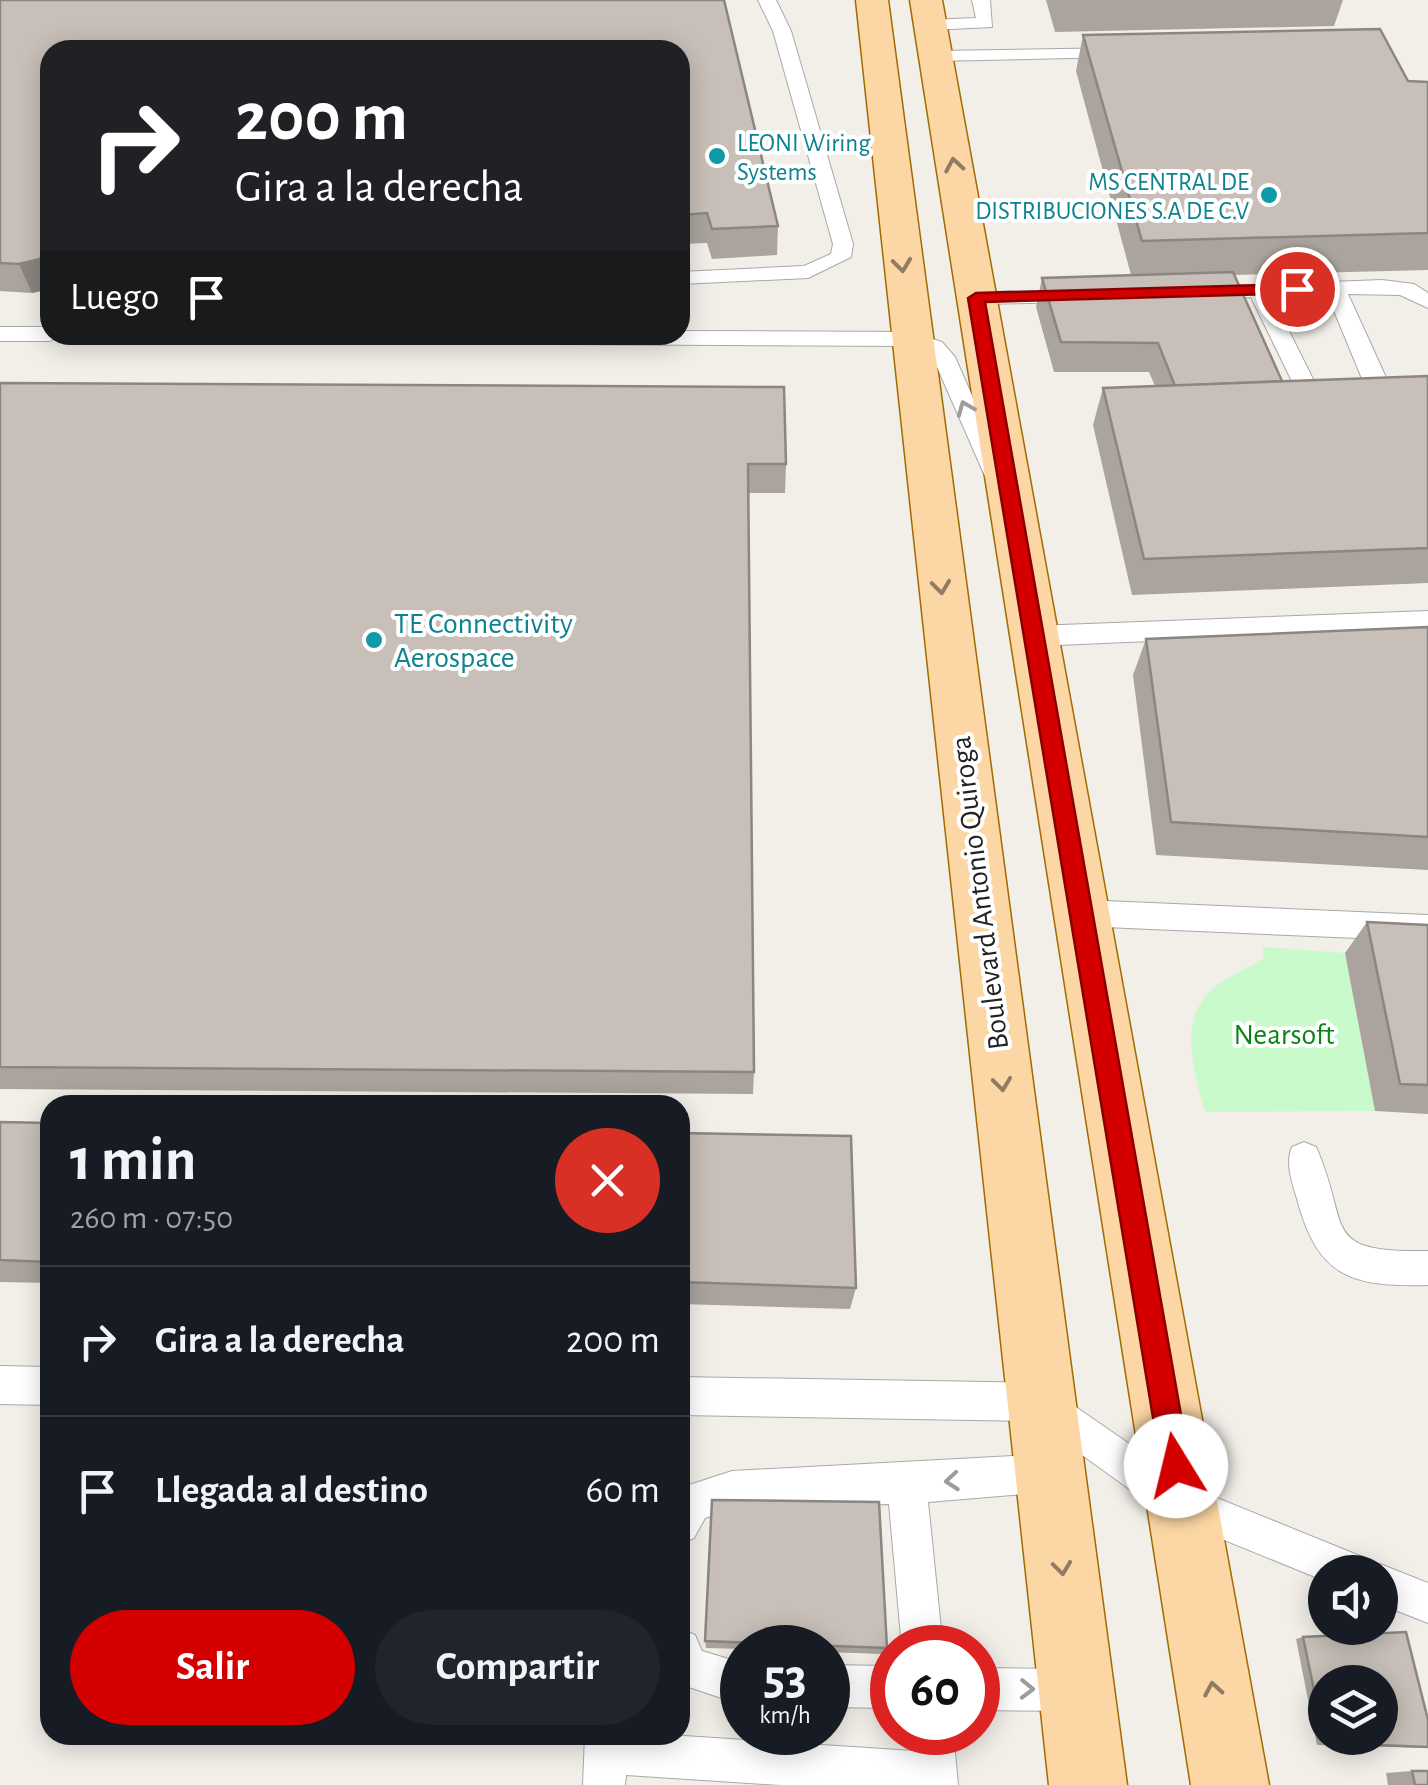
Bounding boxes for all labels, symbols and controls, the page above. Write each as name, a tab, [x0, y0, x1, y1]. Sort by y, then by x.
icon: right	[70, 80, 200, 210]
text: 200 m	[235, 83, 408, 153]
place label: LEONI Wiring Systems	[737, 131, 871, 185]
marker: LEONI Wiring Systems	[706, 145, 728, 167]
one-way arrow	[944, 157, 965, 173]
text: Gira a la derecha	[235, 165, 524, 210]
place label: MS CENTRAL DE DISTRIBUCIONES S.A DE C.V	[975, 170, 1249, 224]
marker: MS CENTRAL DE DISTRIBUCIONES S.A DE C.V	[1258, 184, 1280, 206]
pin	[1255, 247, 1340, 332]
one-way arrow	[890, 257, 911, 273]
icon: arrive	[1270, 262, 1325, 317]
icon: arrive	[179, 270, 234, 325]
text: Luego	[70, 279, 159, 317]
one-way arrow	[957, 400, 977, 417]
one-way arrow	[930, 579, 951, 596]
place label: TE Connectivity Aerospace	[394, 609, 573, 673]
marker: TE Connectivity Aerospace	[363, 629, 385, 651]
street label: Boulevard Antonio Quiroga	[946, 734, 1014, 1051]
park label: Nearsoft	[1233, 1020, 1335, 1050]
one-way arrow	[991, 1076, 1012, 1092]
button: close	[555, 1128, 660, 1233]
text: 1 min	[70, 1131, 196, 1191]
text: 260 m · 07:50	[70, 1202, 233, 1234]
icon: right	[70, 1314, 125, 1369]
text: Gira a la derecha	[155, 1322, 405, 1360]
text: 200 m	[566, 1322, 660, 1360]
position arrow	[1124, 1414, 1228, 1518]
icon: arrive	[70, 1464, 125, 1519]
one-way arrow	[944, 1469, 960, 1491]
text: Llegada al destino	[155, 1472, 428, 1510]
text: 60 m	[585, 1472, 660, 1510]
map controls	[1308, 1555, 1398, 1755]
button: sound	[1308, 1555, 1398, 1645]
one-way arrow	[1050, 1560, 1071, 1577]
button: Salir	[70, 1610, 355, 1725]
button: Compartir	[375, 1610, 660, 1725]
speed limit sign: 60	[870, 1625, 1000, 1755]
text: 53	[763, 1653, 807, 1703]
button: layers	[1308, 1665, 1398, 1755]
one-way arrow	[1020, 1679, 1036, 1700]
one-way arrow	[1203, 1681, 1224, 1697]
text: km/h	[759, 1703, 811, 1728]

